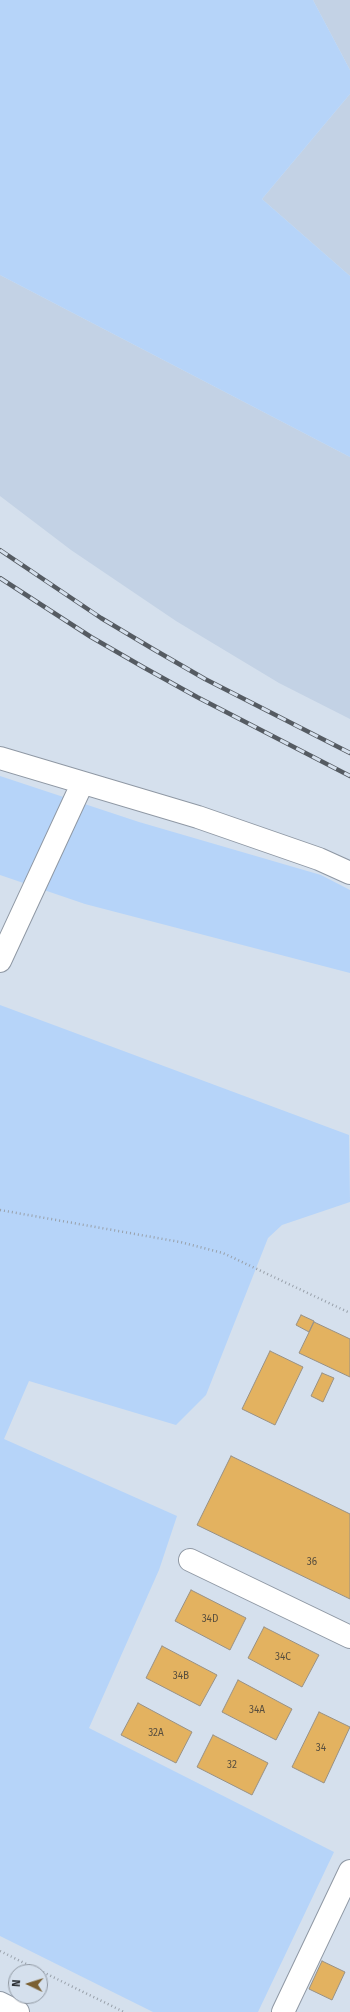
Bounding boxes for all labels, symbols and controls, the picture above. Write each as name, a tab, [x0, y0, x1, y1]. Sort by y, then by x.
house number: 36	[307, 1556, 317, 1568]
house number: 34D	[202, 1613, 218, 1625]
house number: 34C	[275, 1651, 291, 1663]
house number: 34B	[173, 1670, 189, 1682]
house number: 34A	[249, 1704, 265, 1716]
house number: 32A	[148, 1727, 164, 1739]
house number: 34	[316, 1742, 326, 1754]
house number: 32	[227, 1759, 237, 1771]
north arrow	[8, 1964, 48, 2004]
text: N	[10, 1979, 23, 1987]

